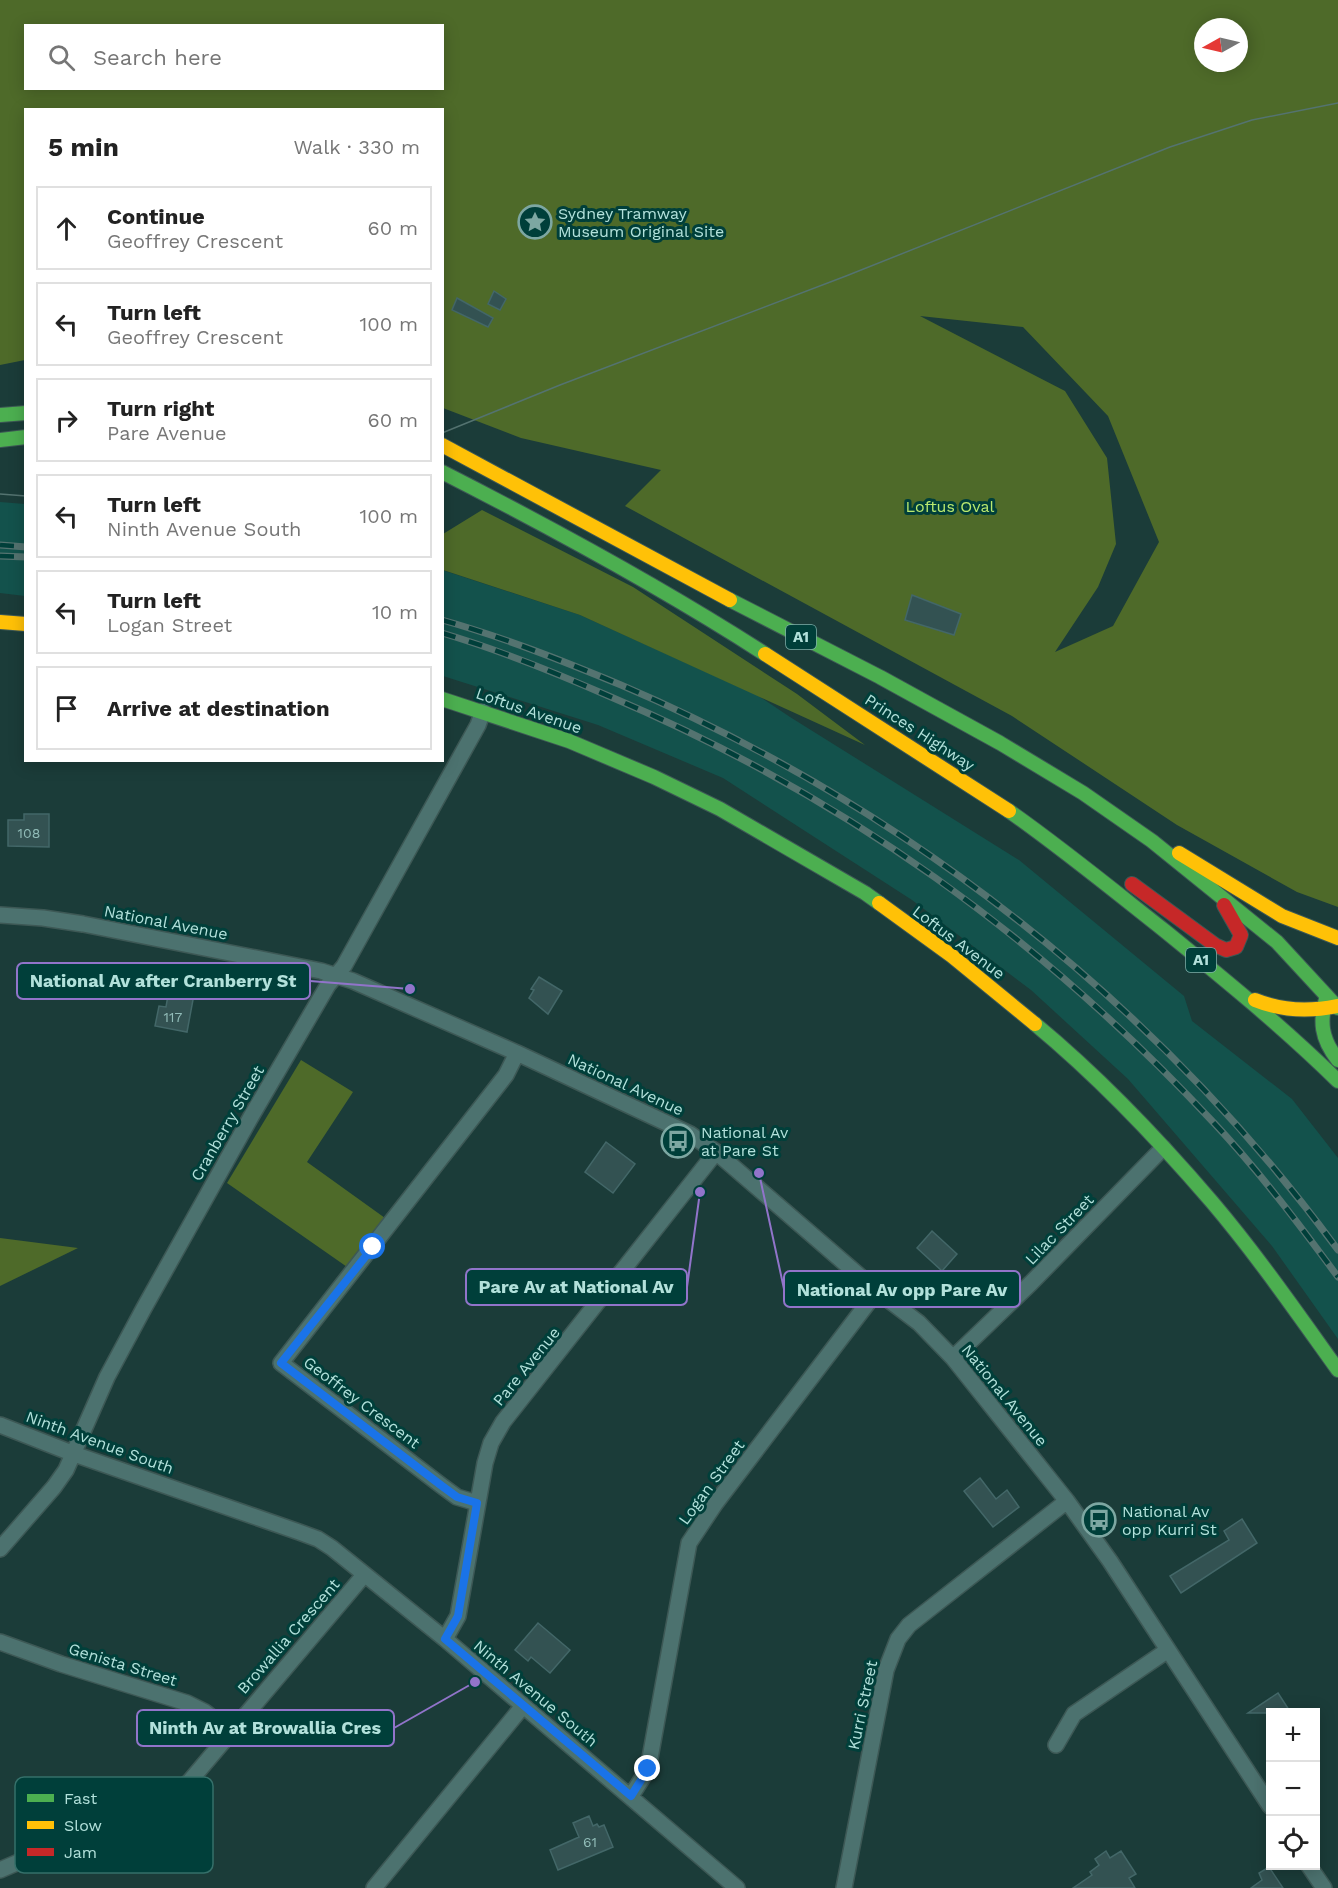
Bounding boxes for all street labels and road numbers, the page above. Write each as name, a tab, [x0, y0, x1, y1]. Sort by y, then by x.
road number: A1	[786, 625, 816, 649]
street label: Loftus Avenue	[473, 683, 584, 737]
street label: Princes Highway	[861, 690, 979, 775]
street label: National Avenue	[102, 901, 229, 944]
street label: Loftus Avenue	[909, 902, 1009, 983]
road number: A1	[1186, 948, 1216, 972]
street label: National Avenue	[565, 1049, 687, 1120]
street label: Cranberry Street	[187, 1062, 268, 1184]
street label: Lilac Street	[1021, 1190, 1098, 1268]
street label: Pare Avenue	[489, 1323, 564, 1409]
street label: National Avenue	[958, 1341, 1052, 1450]
street label: Geoffrey Crescent	[300, 1352, 424, 1453]
street label: Ninth Avenue South	[23, 1407, 176, 1478]
street label: Logan Street	[674, 1436, 749, 1528]
street label: Browallia Crescent	[233, 1575, 344, 1698]
street label: Ninth Avenue South	[470, 1636, 601, 1751]
street label: Genista Street	[66, 1639, 180, 1690]
street label: Kurri Street	[844, 1658, 881, 1752]

